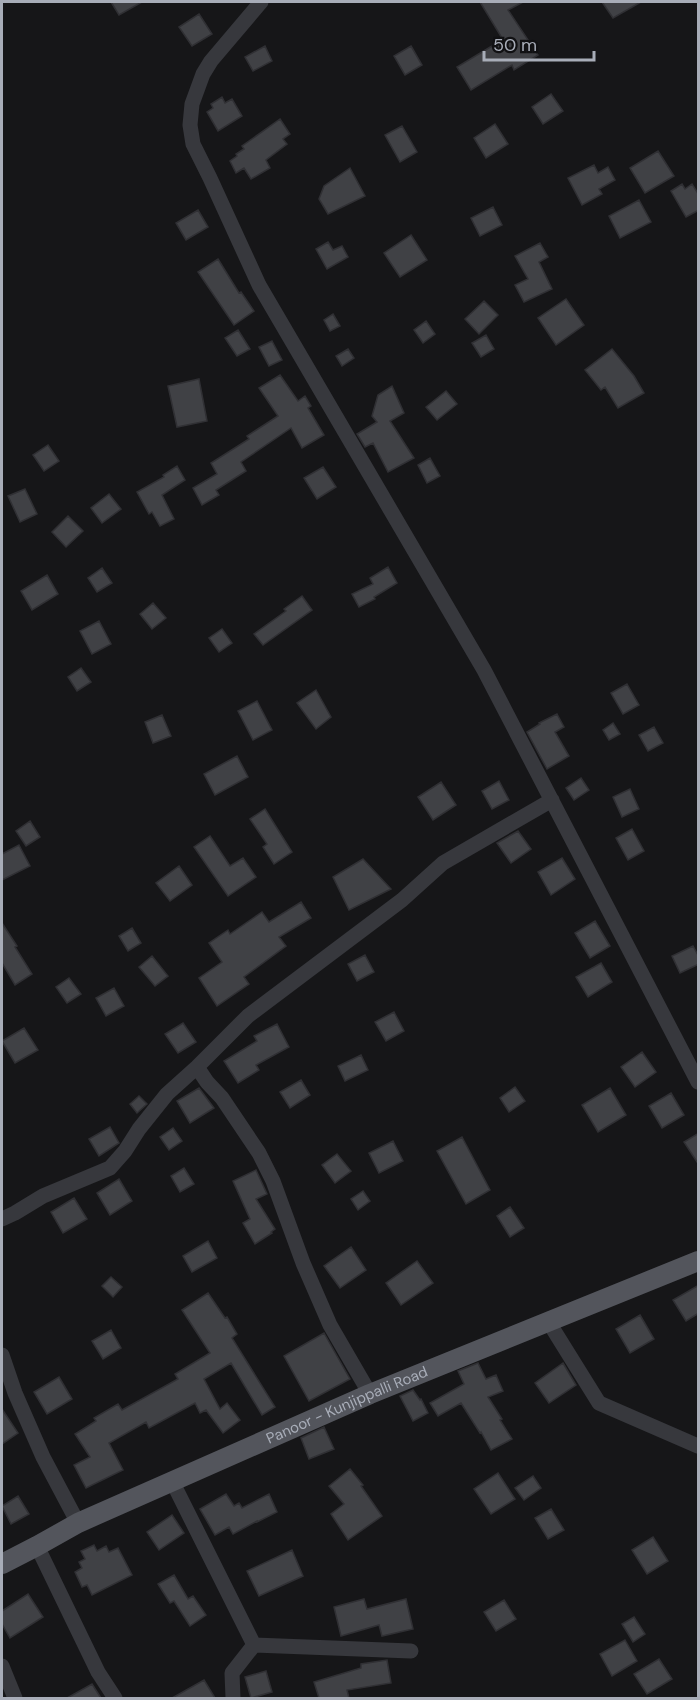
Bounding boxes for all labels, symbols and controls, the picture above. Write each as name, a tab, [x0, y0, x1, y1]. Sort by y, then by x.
scale bar	[484, 24, 594, 62]
text: 50 m	[493, 33, 537, 57]
street label: Panoor - Kunjippalli Road	[263, 1362, 431, 1449]

